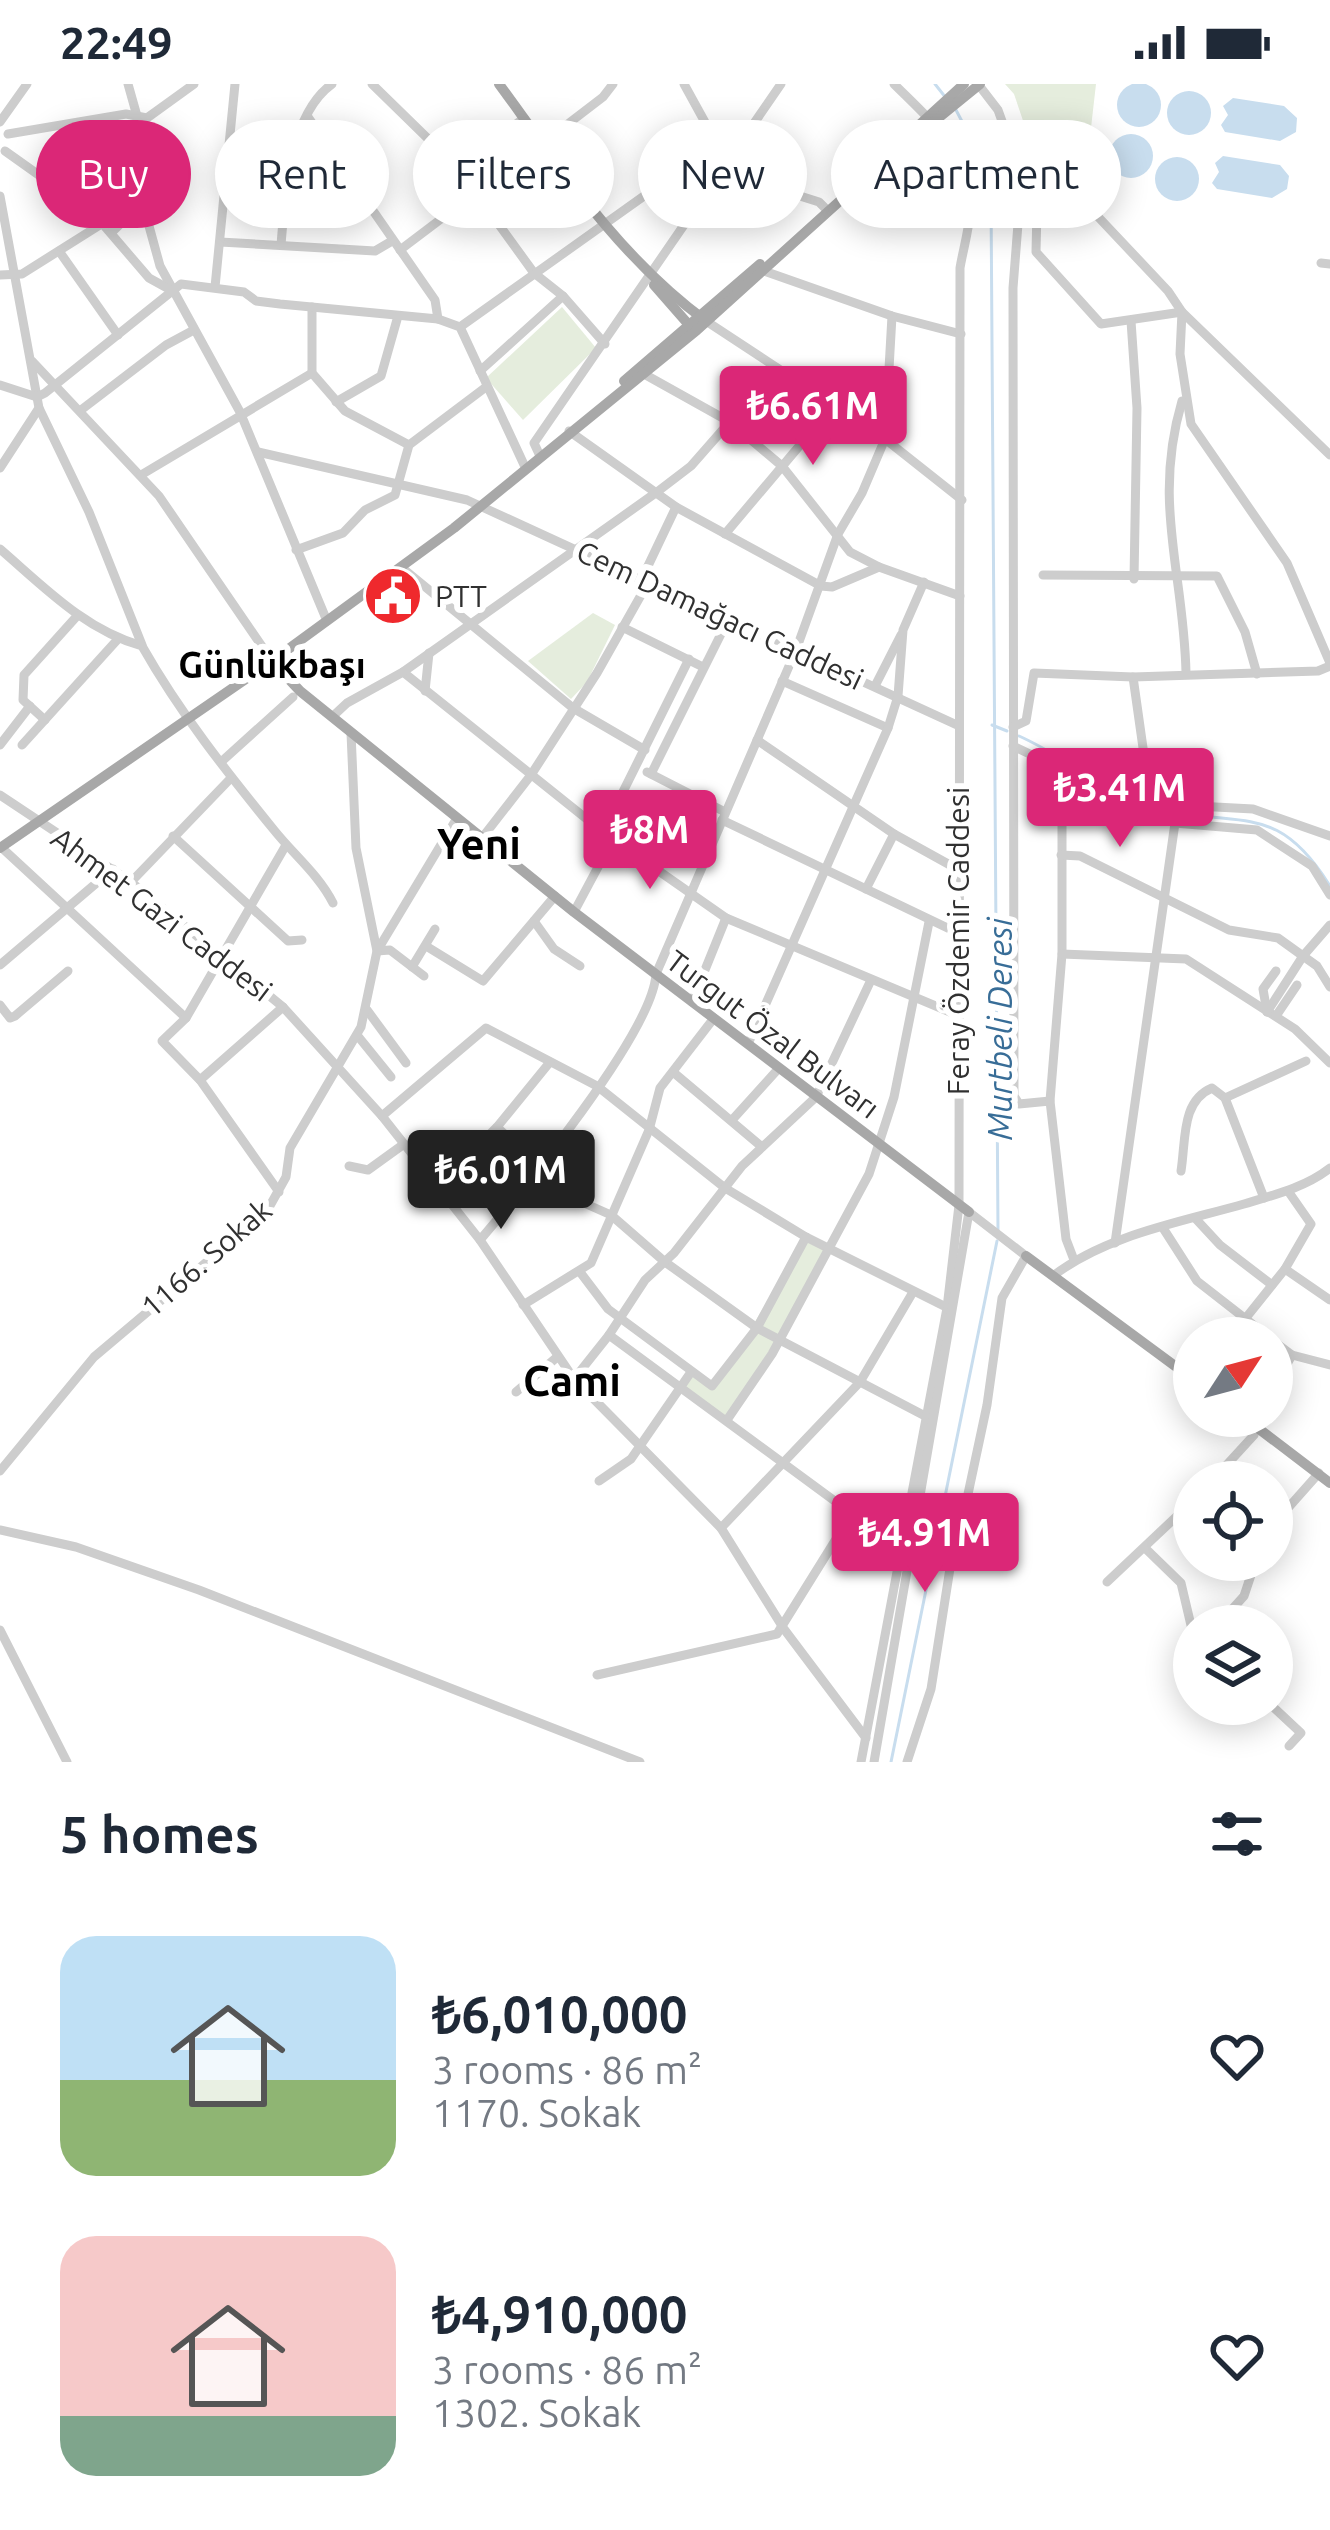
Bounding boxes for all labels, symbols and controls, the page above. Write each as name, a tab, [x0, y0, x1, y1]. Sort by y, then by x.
text: 22:49	[60, 17, 173, 68]
chip: Buy	[36, 120, 191, 228]
chip: Rent	[215, 120, 389, 228]
chip: Filters	[413, 120, 614, 228]
chip: New	[638, 120, 807, 228]
chip: Apartment	[831, 120, 1121, 228]
pin: ₺6.61M	[715, 366, 911, 468]
text: ₺6.61M	[747, 383, 879, 426]
street label: Cem Damağacı Caddesi	[571, 534, 869, 696]
public building icon: PTT	[362, 565, 424, 627]
place label: PTT	[435, 579, 487, 613]
district label: Günlükbaşı	[178, 644, 366, 686]
pin: ₺3.41M	[1022, 748, 1218, 850]
text: ₺3.41M	[1054, 765, 1186, 808]
street label: Feray Özdemir Caddesi	[941, 787, 975, 1095]
pin: ₺8M	[592, 790, 708, 892]
text: ₺8M	[610, 807, 690, 850]
street label: Ahmet Gazi Caddesi	[45, 820, 279, 1008]
district label: Yeni	[437, 820, 521, 867]
water label: Murtbeli Deresi	[981, 916, 1018, 1140]
street label: Turgut Özal Bulvarı	[660, 943, 886, 1125]
pin: ₺6.01M	[403, 1130, 599, 1232]
text: ₺6.01M	[435, 1147, 567, 1190]
street label: 1166. Sokak	[134, 1192, 278, 1324]
north arrow	[1173, 1317, 1293, 1437]
map controls	[1173, 1317, 1293, 1725]
district label: Cami	[523, 1357, 621, 1404]
button: locate	[1173, 1461, 1293, 1581]
pin: ₺4.91M	[827, 1493, 1023, 1595]
text: ₺4.91M	[859, 1510, 991, 1553]
button: layers	[1173, 1605, 1293, 1725]
icon: filters	[1204, 1801, 1270, 1867]
text: 5 homes	[60, 1805, 259, 1863]
icon: home	[156, 1984, 300, 2128]
text: ₺6,010,000	[432, 1985, 688, 2043]
icon: heart	[1204, 2023, 1270, 2089]
text: 3 rooms · 86 m²	[432, 2048, 702, 2091]
text: 1170. Sokak	[432, 2091, 641, 2134]
icon: home	[156, 2284, 300, 2428]
text: ₺4,910,000	[432, 2285, 688, 2343]
icon: heart	[1204, 2323, 1270, 2389]
text: 3 rooms · 86 m²	[432, 2348, 702, 2391]
text: 1302. Sokak	[432, 2391, 641, 2434]

